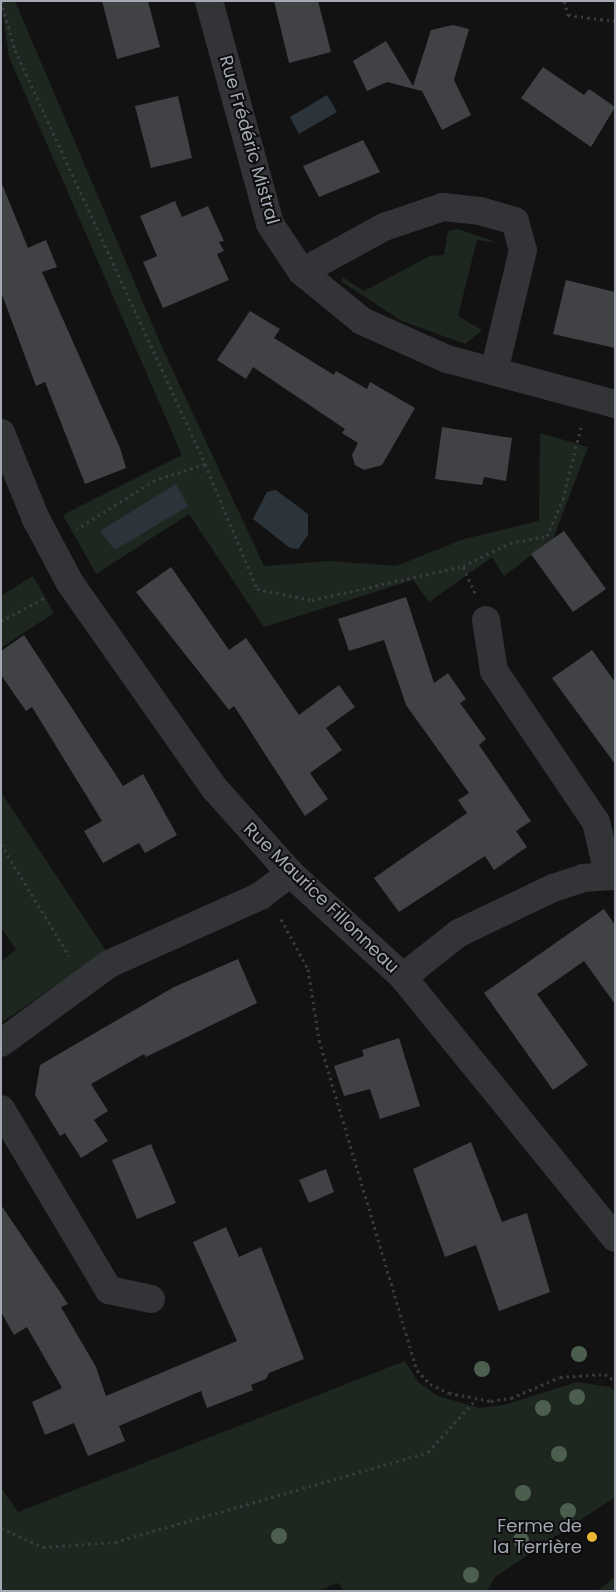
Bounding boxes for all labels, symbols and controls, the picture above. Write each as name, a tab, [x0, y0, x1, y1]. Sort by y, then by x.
street label: Rue Frédéric Mistral	[215, 53, 283, 227]
street label: Rue Maurice Fillonneau	[239, 818, 403, 978]
place label: Ferme de la Terrière	[493, 1516, 582, 1558]
marker: Ferme de la Terrière	[586, 1531, 598, 1543]

